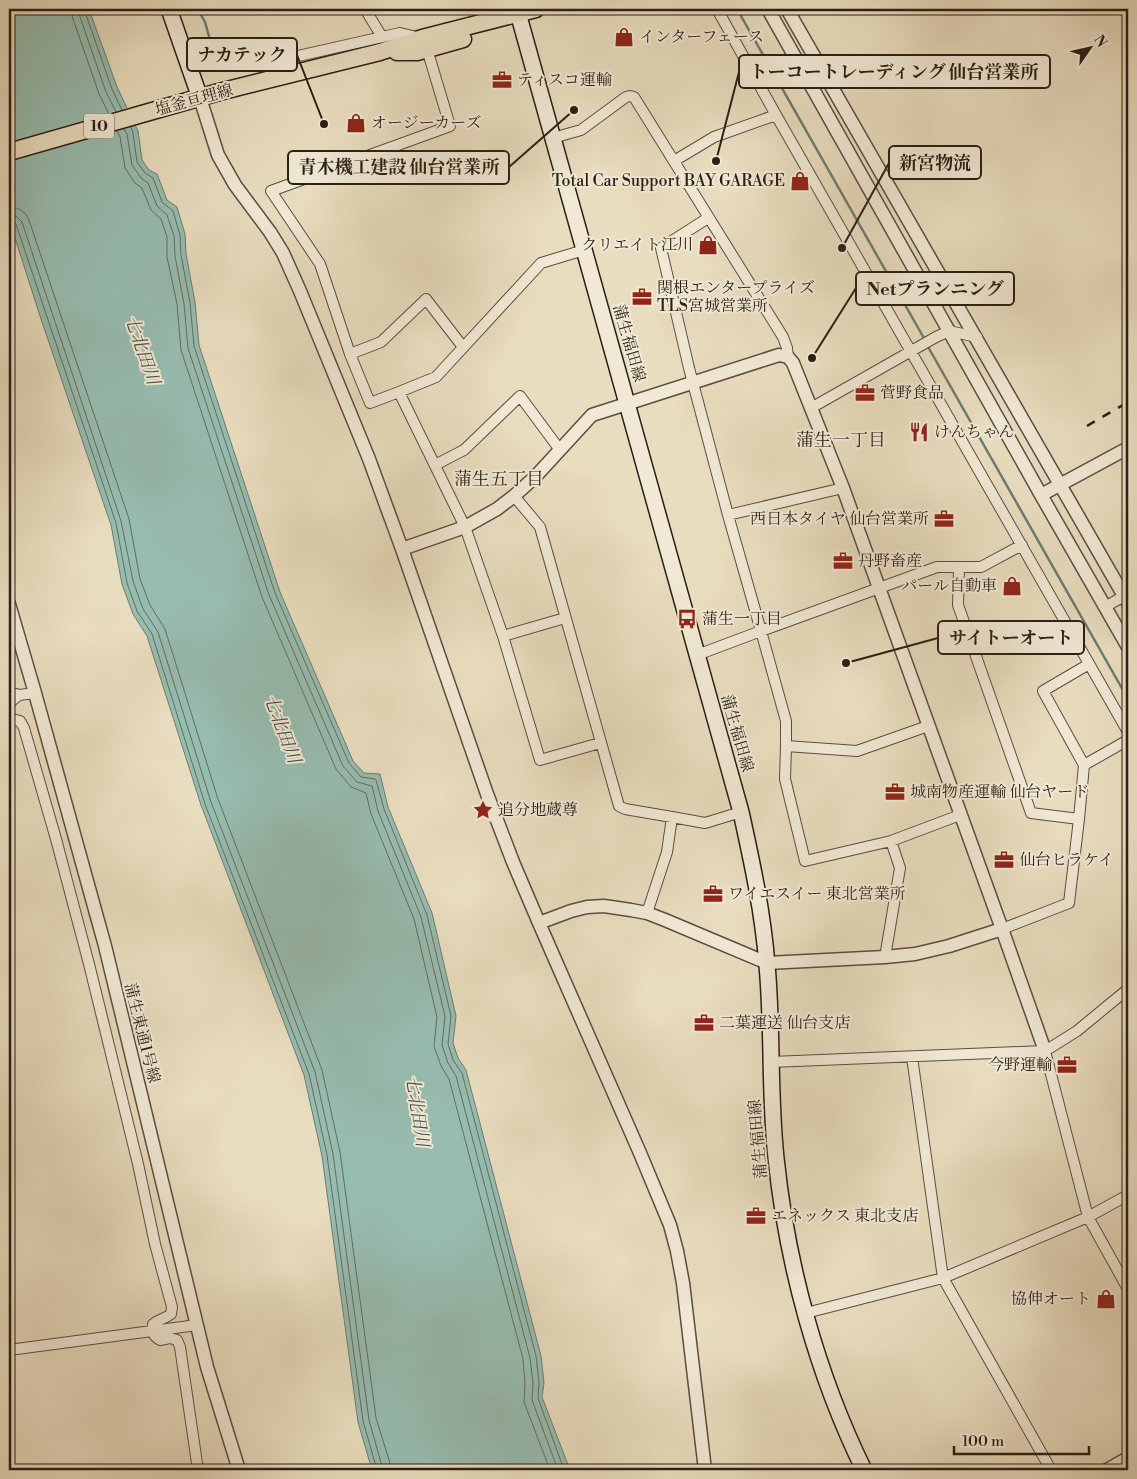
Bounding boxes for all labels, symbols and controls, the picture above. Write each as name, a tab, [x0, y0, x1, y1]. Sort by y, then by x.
north arrow	[1064, 22, 1114, 72]
shop icon: インターフェース	[613, 26, 635, 48]
place label: インターフェース	[639, 27, 764, 47]
text: N	[1089, 32, 1111, 51]
callout: ナカテック	[187, 38, 297, 71]
text: ナカテック	[197, 44, 287, 67]
callout: トーコートレーディング 仙台営業所	[739, 55, 1050, 88]
text: トーコートレーディング 仙台営業所	[749, 61, 1039, 84]
office icon: ティスコ運輸	[491, 69, 513, 91]
place label: ティスコ運輸	[517, 70, 612, 90]
street label: 塩釜亘理線	[153, 80, 235, 120]
shop icon: オージーカーズ	[345, 112, 367, 134]
place label: オージーカーズ	[371, 113, 482, 133]
road number: 10	[84, 114, 114, 138]
callout: 新宮物流	[889, 146, 981, 179]
callout: 青木機工建設 仙台営業所	[288, 151, 509, 184]
text: 新宮物流	[899, 152, 971, 175]
text: 青木機工建設 仙台営業所	[299, 156, 499, 179]
shop icon: Total Car Support BAY GARAGE	[789, 170, 811, 192]
place label: Total Car Support BAY GARAGE	[552, 171, 785, 191]
shop icon: クリエイト江川	[697, 234, 719, 256]
place label: クリエイト江川	[581, 235, 693, 255]
callout: Netプランニング	[856, 272, 1014, 305]
place label: 関根エンタープライズ TLS宮城営業所	[657, 278, 815, 316]
text: Netプランニング	[866, 278, 1004, 301]
office icon: 関根エンタープライズ TLS宮城営業所	[631, 286, 653, 308]
street label: 蒲生福田線	[608, 302, 650, 384]
water label: 七北田川	[119, 312, 165, 390]
office icon: 菅野食品	[854, 382, 876, 404]
place label: 菅野食品	[880, 383, 944, 403]
restaurant icon: けんちゃん	[908, 421, 930, 443]
place label: けんちゃん	[934, 422, 1014, 442]
district label: 蒲生一丁目	[796, 429, 886, 452]
district label: 蒲生五丁目	[454, 468, 544, 491]
office icon: 西日本タイヤ 仙台営業所	[933, 508, 955, 530]
place label: 西日本タイヤ 仙台営業所	[750, 509, 929, 529]
office icon: 丹野畜産	[832, 550, 854, 572]
place label: 丹野畜産	[858, 551, 922, 571]
shop icon: パール自動車	[1001, 575, 1023, 597]
place label: パール自動車	[901, 576, 997, 596]
bus stop icon: 蒲生一丁目	[676, 608, 698, 630]
place label: 蒲生一丁目	[702, 609, 782, 629]
callout: サイトーオート	[938, 621, 1084, 654]
text: サイトーオート	[949, 627, 1073, 650]
water label: 七北田川	[258, 691, 306, 769]
street label: 蒲生福田線	[716, 692, 758, 774]
office icon: 城南物産運輸 仙台ヤード	[884, 781, 906, 803]
place label: 城南物産運輸 仙台ヤード	[910, 782, 1089, 802]
place icon: 追分地蔵尊	[472, 799, 494, 821]
place label: 追分地蔵尊	[498, 800, 578, 820]
office icon: 仙台ヒラケイ	[993, 849, 1015, 871]
place label: 仙台ヒラケイ	[1019, 850, 1114, 870]
office icon: ワイエスイー 東北営業所	[702, 883, 724, 905]
place label: ワイエスイー 東北営業所	[728, 884, 906, 904]
street label: 蒲生東通1号線	[120, 981, 164, 1085]
office icon: 二葉運送 仙台支店	[693, 1012, 715, 1034]
place label: 二葉運送 仙台支店	[719, 1013, 850, 1033]
office icon: 今野運輸	[1056, 1054, 1078, 1076]
place label: 今野運輸	[988, 1055, 1052, 1075]
water label: 七北田川	[400, 1074, 434, 1150]
street label: 蒲生福田線	[745, 1098, 771, 1180]
office icon: エネックス 東北支店	[745, 1205, 767, 1227]
place label: エネックス 東北支店	[771, 1206, 918, 1226]
shop icon: 協伸オート	[1095, 1288, 1117, 1310]
place label: 協伸オート	[1011, 1289, 1091, 1309]
scale bar	[954, 1424, 1090, 1456]
text: 100 m	[962, 1432, 1004, 1451]

